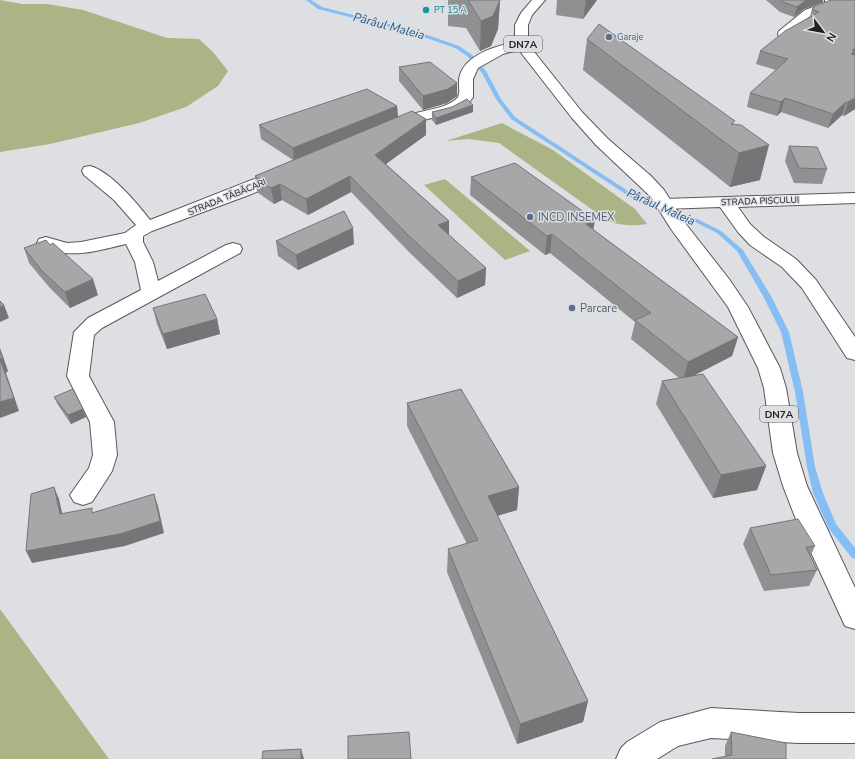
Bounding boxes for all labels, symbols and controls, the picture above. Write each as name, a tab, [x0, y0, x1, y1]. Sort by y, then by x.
place label: PT 15 A	[434, 4, 467, 16]
marker: PT 15 A	[421, 5, 431, 15]
water label: Pârâul Maleia	[352, 9, 426, 43]
north arrow	[803, 12, 843, 52]
text: N	[823, 30, 840, 45]
place label: Garaje	[617, 31, 643, 43]
marker: Garaje	[604, 32, 614, 42]
road number: DN7A	[504, 36, 542, 52]
street label: STRADA TĂBĂCARI	[186, 176, 268, 218]
water label: Pârâul Maleia	[624, 185, 698, 229]
street label: STRADA PISCULUI	[721, 194, 799, 208]
place label: INCD INSEMEX	[538, 210, 615, 225]
marker: INCD INSEMEX	[525, 212, 535, 222]
place label: Parcare	[580, 301, 617, 316]
marker: Parcare	[567, 303, 577, 313]
road number: DN7A	[760, 406, 798, 422]

